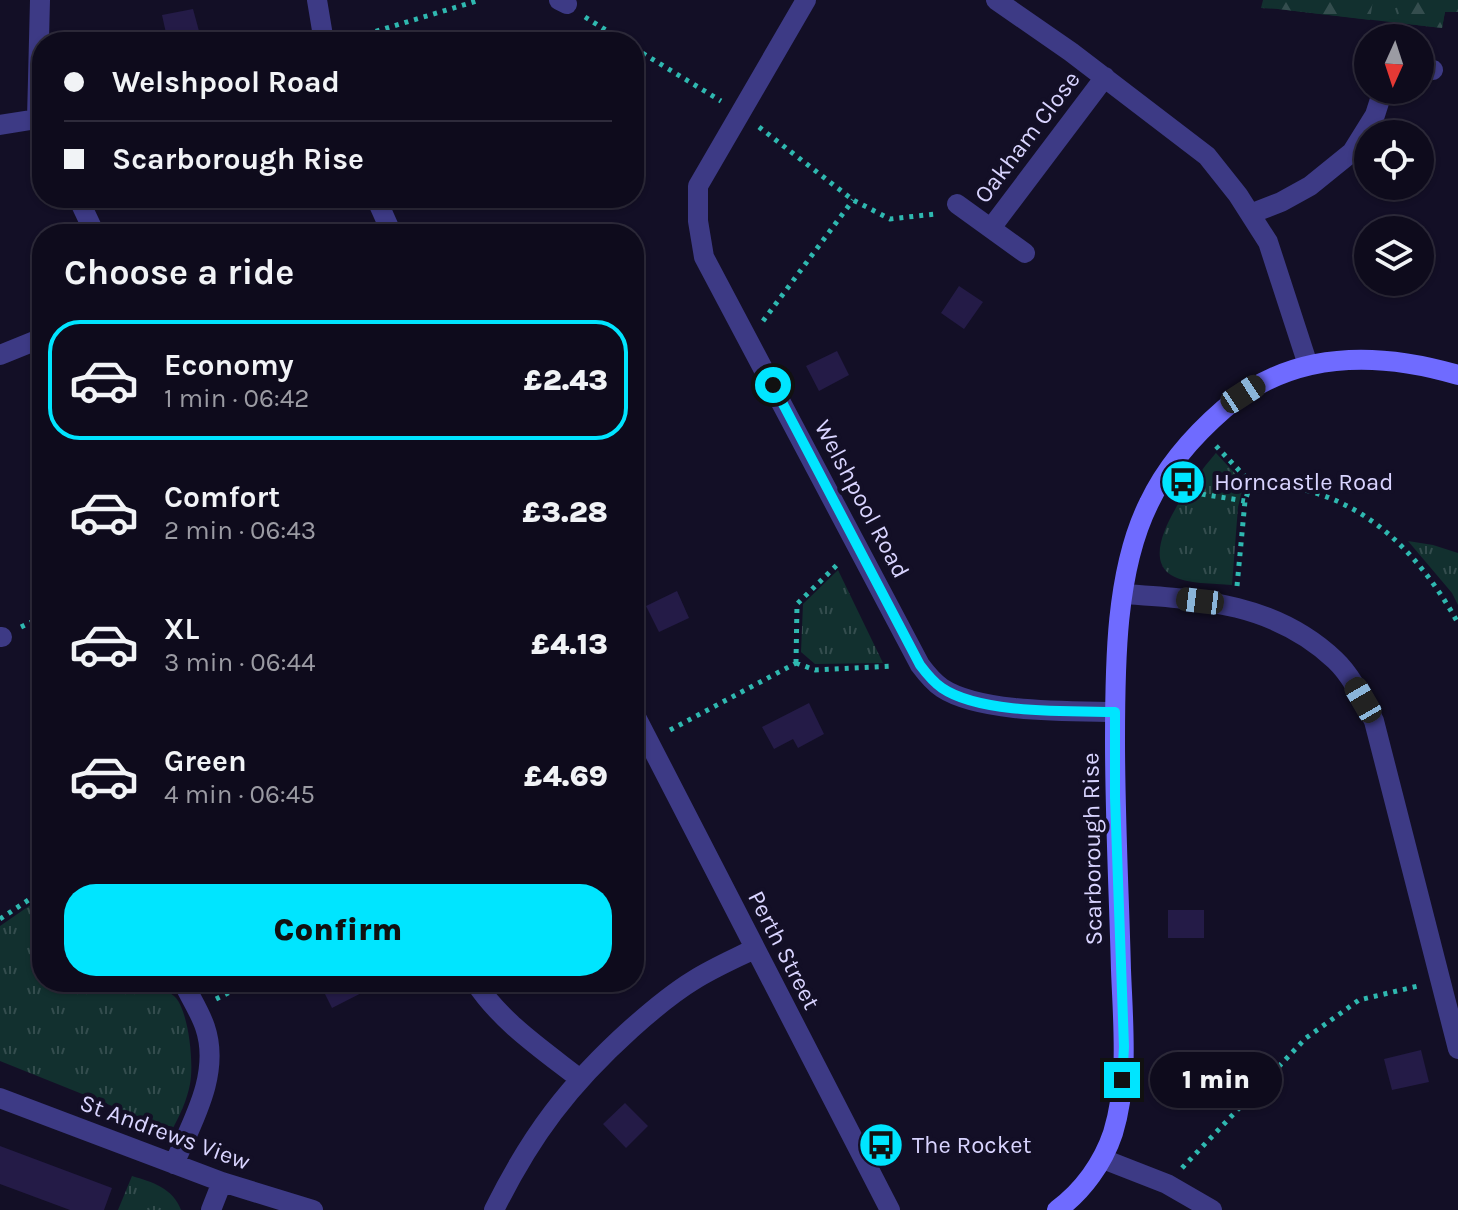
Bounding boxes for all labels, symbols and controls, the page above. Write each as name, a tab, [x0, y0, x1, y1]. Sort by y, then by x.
north arrow	[1354, 24, 1434, 104]
map controls	[1354, 24, 1434, 296]
text: Welshpool Road	[112, 64, 340, 100]
street label: Oakham Close	[968, 66, 1086, 208]
button: locate	[1354, 120, 1434, 200]
text: Scarborough Rise	[112, 141, 364, 177]
button: layers	[1354, 216, 1434, 296]
text: Choose a ride	[64, 251, 294, 293]
icon: car	[68, 344, 140, 416]
text: Economy	[164, 347, 294, 383]
text: £2.43	[524, 362, 608, 398]
route start	[755, 367, 791, 403]
car	[1216, 371, 1270, 417]
text: 1 min · 06:42	[164, 383, 309, 414]
street label: Welshpool Road	[809, 415, 915, 583]
bus stop icon: Horncastle Road	[1159, 458, 1207, 506]
place label: Horncastle Road	[1214, 468, 1394, 496]
icon: car	[68, 476, 140, 548]
text: Comfort	[164, 479, 280, 515]
text: £3.28	[522, 494, 608, 530]
text: 2 min · 06:43	[164, 515, 316, 546]
car	[1175, 586, 1225, 616]
icon: car	[68, 608, 140, 680]
text: XL	[164, 611, 199, 647]
text: £4.13	[531, 626, 608, 662]
text: 3 min · 06:44	[164, 647, 316, 678]
car	[1341, 673, 1385, 727]
icon: car	[68, 740, 140, 812]
text: Green	[164, 743, 247, 779]
street label: Scarborough Rise	[1076, 752, 1108, 946]
text: £4.69	[524, 758, 608, 794]
text: 4 min · 06:45	[164, 779, 315, 810]
button: Confirm	[64, 884, 612, 976]
street label: Perth Street	[742, 886, 826, 1014]
callout: 1 min	[1150, 1052, 1282, 1108]
route end	[1104, 1062, 1140, 1098]
text: 1 min	[1182, 1064, 1250, 1095]
street label: St Andrews View	[76, 1088, 254, 1176]
bus stop icon: The Rocket	[857, 1121, 905, 1169]
place label: The Rocket	[912, 1131, 1032, 1159]

